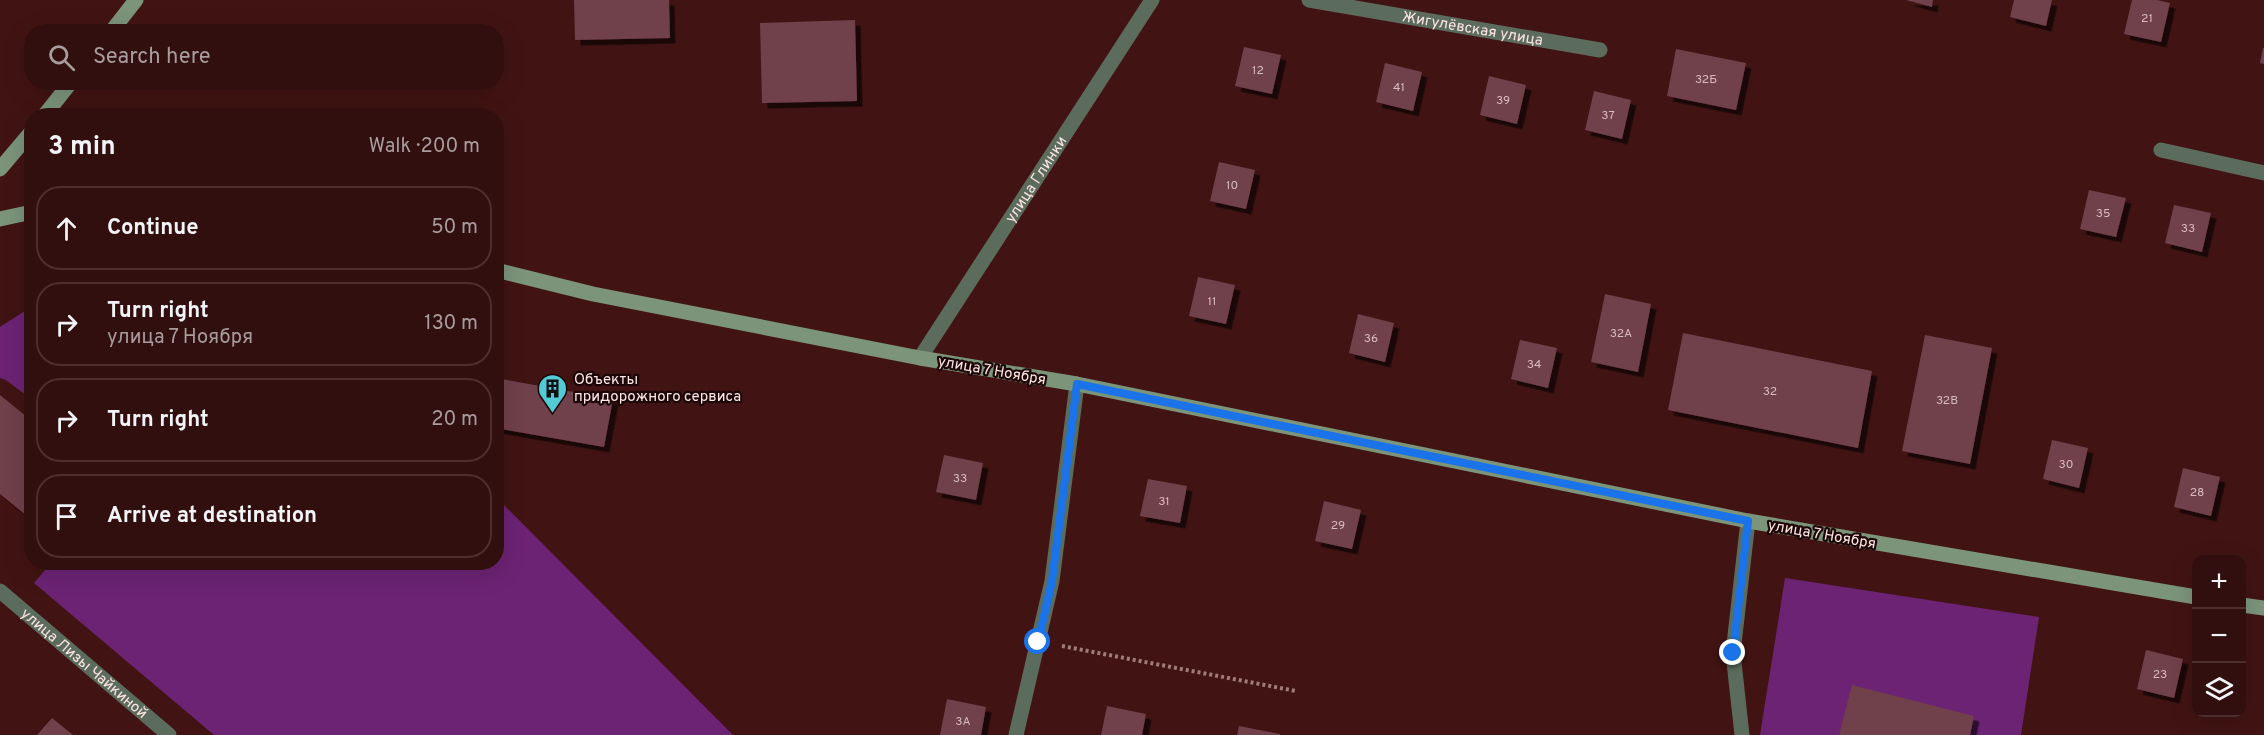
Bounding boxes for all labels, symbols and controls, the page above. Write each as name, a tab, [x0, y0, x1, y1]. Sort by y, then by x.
street label: Жигулёвская улица	[1400, 8, 1544, 51]
house number: 21	[2141, 11, 2153, 27]
search box	[24, 24, 504, 90]
icon: search	[45, 41, 78, 74]
text: Search here	[93, 44, 211, 71]
house number: 12	[1252, 63, 1264, 79]
house number: 32Б	[1695, 72, 1717, 88]
house number: 41	[1393, 80, 1405, 96]
house number: 39	[1496, 93, 1510, 109]
house number: 37	[1601, 108, 1615, 124]
text: 3 min	[48, 131, 116, 164]
street label: улица Глинки	[1002, 133, 1072, 227]
text: Walk · 200 m	[369, 134, 480, 160]
house number: 10	[1226, 178, 1238, 194]
house number: 35	[2096, 206, 2110, 222]
icon: ahead	[50, 212, 83, 245]
text: Continue	[107, 215, 198, 242]
text: 50 m	[431, 215, 478, 241]
house number: 33	[2181, 221, 2195, 237]
house number: 11	[1208, 294, 1216, 310]
text: Turn right	[107, 298, 209, 325]
icon: right	[50, 308, 83, 341]
text: 130 m	[424, 311, 478, 337]
text: улица 7 Ноября	[107, 325, 253, 351]
house number: 32А	[1610, 326, 1632, 342]
house number: 36	[1364, 331, 1378, 347]
street label: улица 7 Ноября	[936, 353, 1047, 390]
house number: 34	[1527, 357, 1541, 373]
place label: Объекты придорожного сервиса	[574, 371, 741, 407]
building icon: Объекты придорожного сервиса	[537, 372, 569, 414]
house number: 32	[1763, 384, 1777, 400]
house number: 32В	[1936, 393, 1958, 409]
icon: right	[50, 404, 83, 437]
text: Turn right	[107, 407, 209, 434]
text: 20 m	[431, 407, 478, 433]
house number: 30	[2059, 457, 2073, 473]
house number: 33	[953, 471, 967, 487]
house number: 28	[2190, 485, 2204, 501]
house number: 31	[1158, 494, 1170, 510]
icon: arrive	[50, 500, 83, 533]
text: Arrive at destination	[107, 503, 317, 530]
street label: улица 7 Ноября	[1766, 517, 1877, 554]
house number: 29	[1331, 518, 1345, 534]
map controls	[2192, 555, 2246, 717]
button: +	[2192, 555, 2246, 609]
street label: улица Лизы Чайкиной	[16, 605, 151, 724]
button: −	[2192, 609, 2246, 663]
route start	[1024, 628, 1050, 654]
route end	[1719, 639, 1745, 665]
button: layers	[2192, 663, 2246, 717]
house number: 23	[2153, 667, 2167, 683]
house number: 3А	[955, 714, 971, 730]

